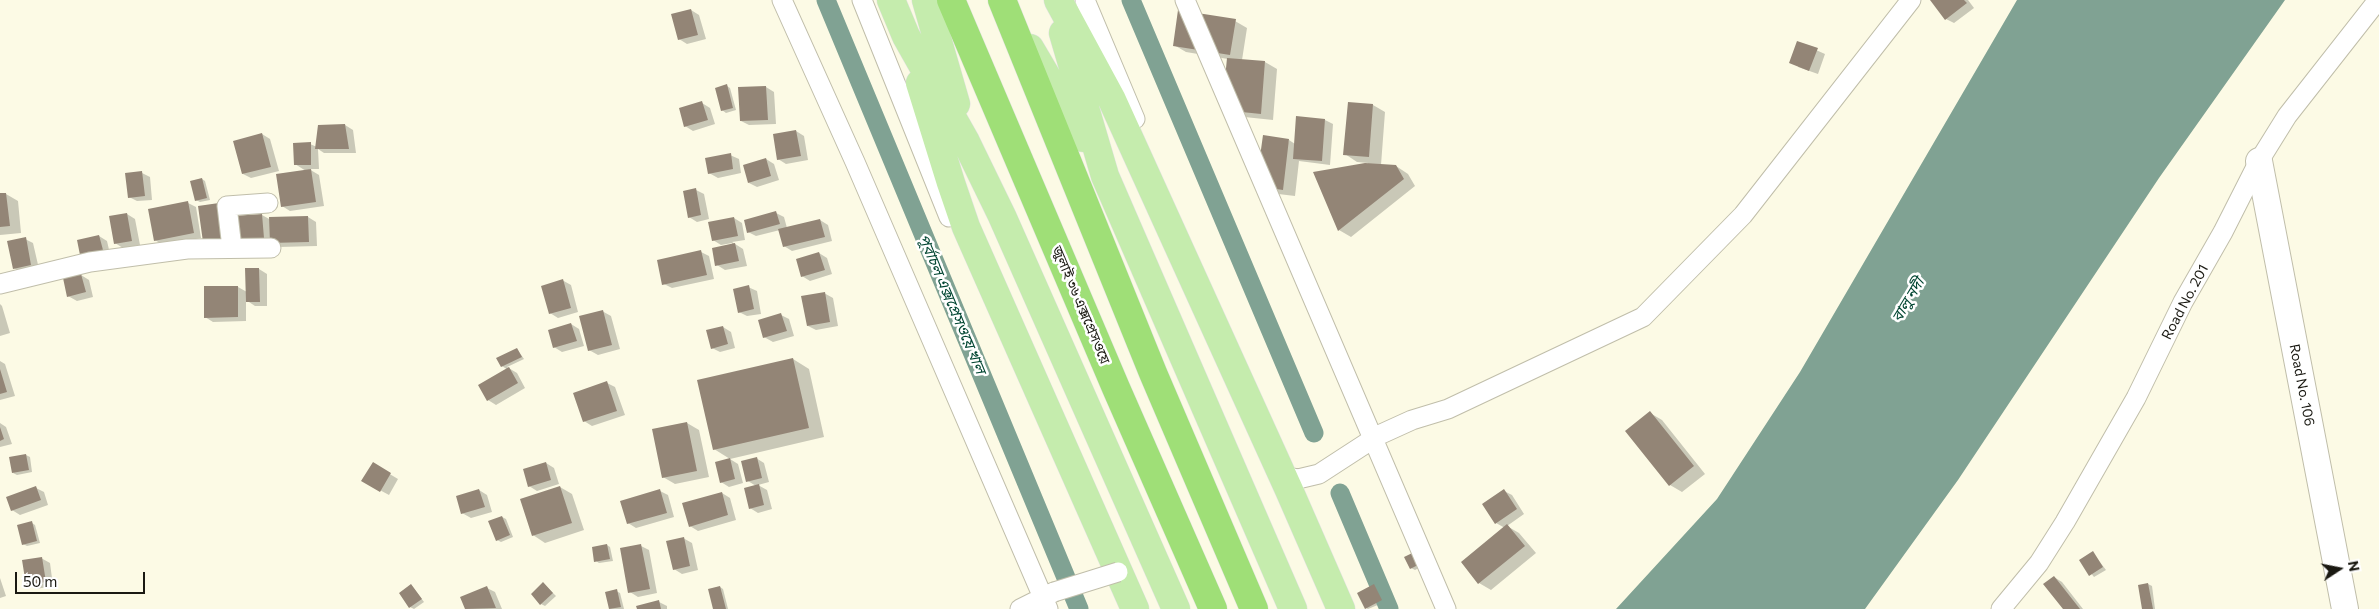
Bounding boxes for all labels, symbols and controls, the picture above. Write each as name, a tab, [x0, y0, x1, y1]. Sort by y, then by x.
water label: পূর্বাচল এক্সপ্রেসওয়ে খাল	[914, 232, 990, 376]
street label: জুলাই ৩৬ এক্সপ্রেসওয়ে	[1048, 243, 1114, 367]
street label: Road No. 201	[2158, 262, 2212, 342]
water label: বালু নদী	[1888, 275, 1928, 325]
street label: Road No. 106	[2286, 342, 2318, 428]
north arrow	[2314, 544, 2364, 594]
text: N	[2345, 559, 2364, 573]
scale bar	[18, 562, 148, 594]
text: 50 m	[23, 572, 57, 590]

